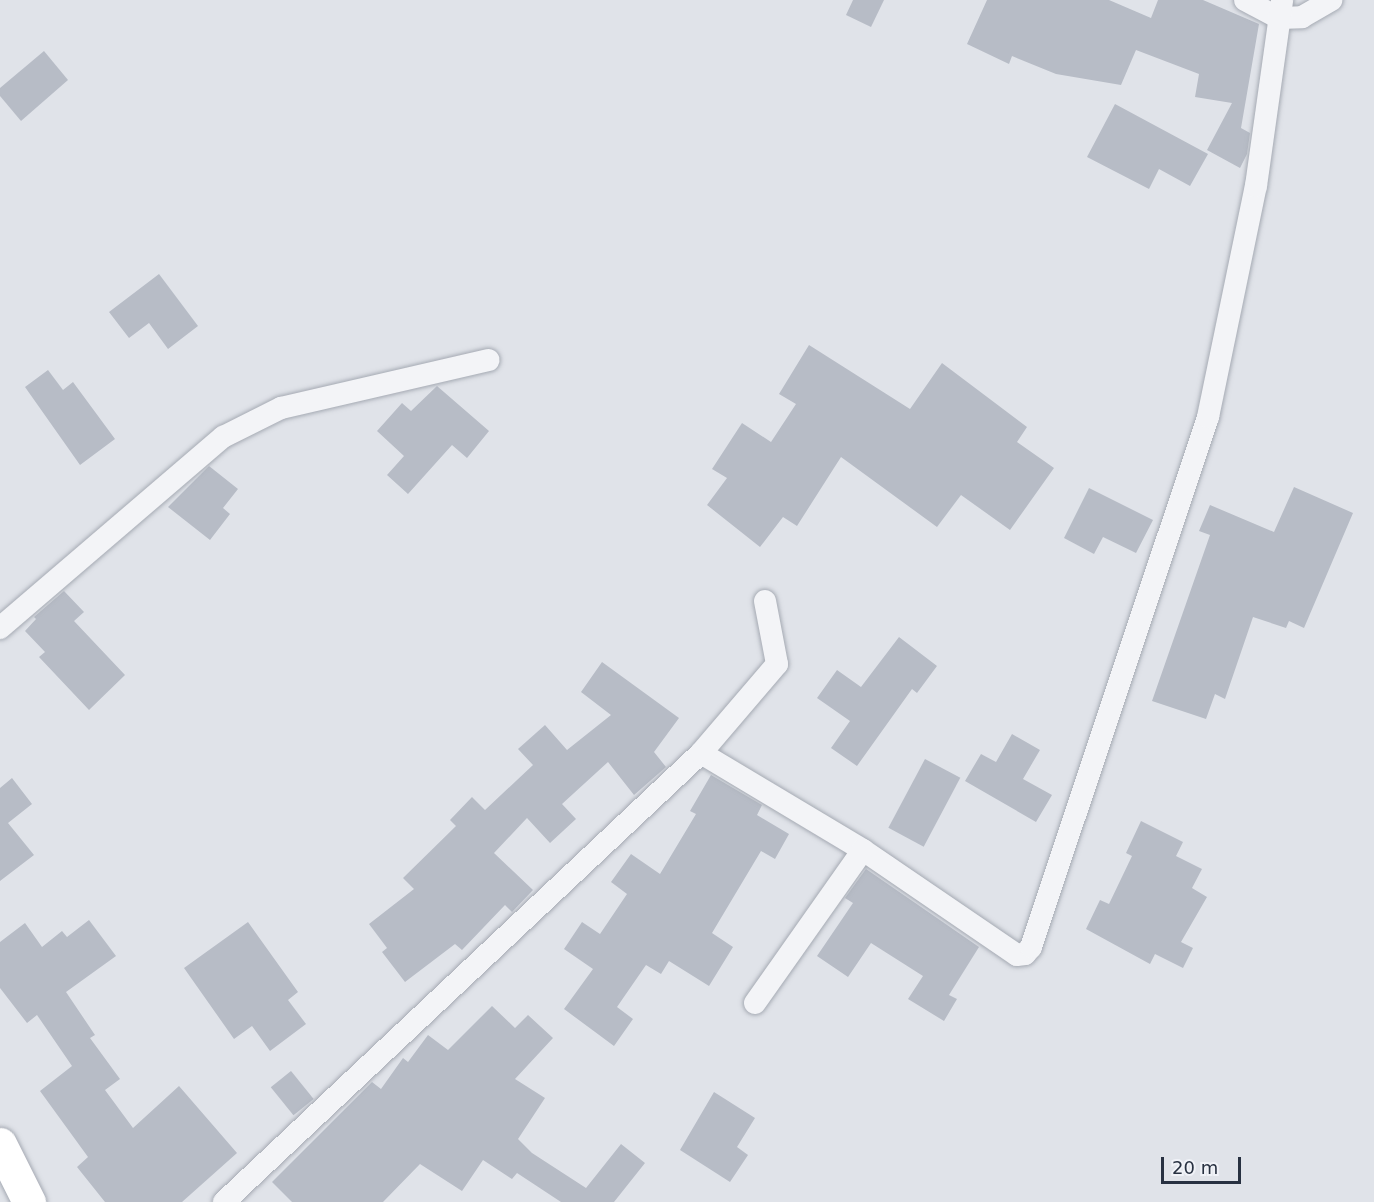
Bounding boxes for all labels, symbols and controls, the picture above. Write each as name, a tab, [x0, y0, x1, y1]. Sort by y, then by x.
scale bar	[1164, 1145, 1244, 1183]
text: 20 m	[1172, 1157, 1218, 1178]

